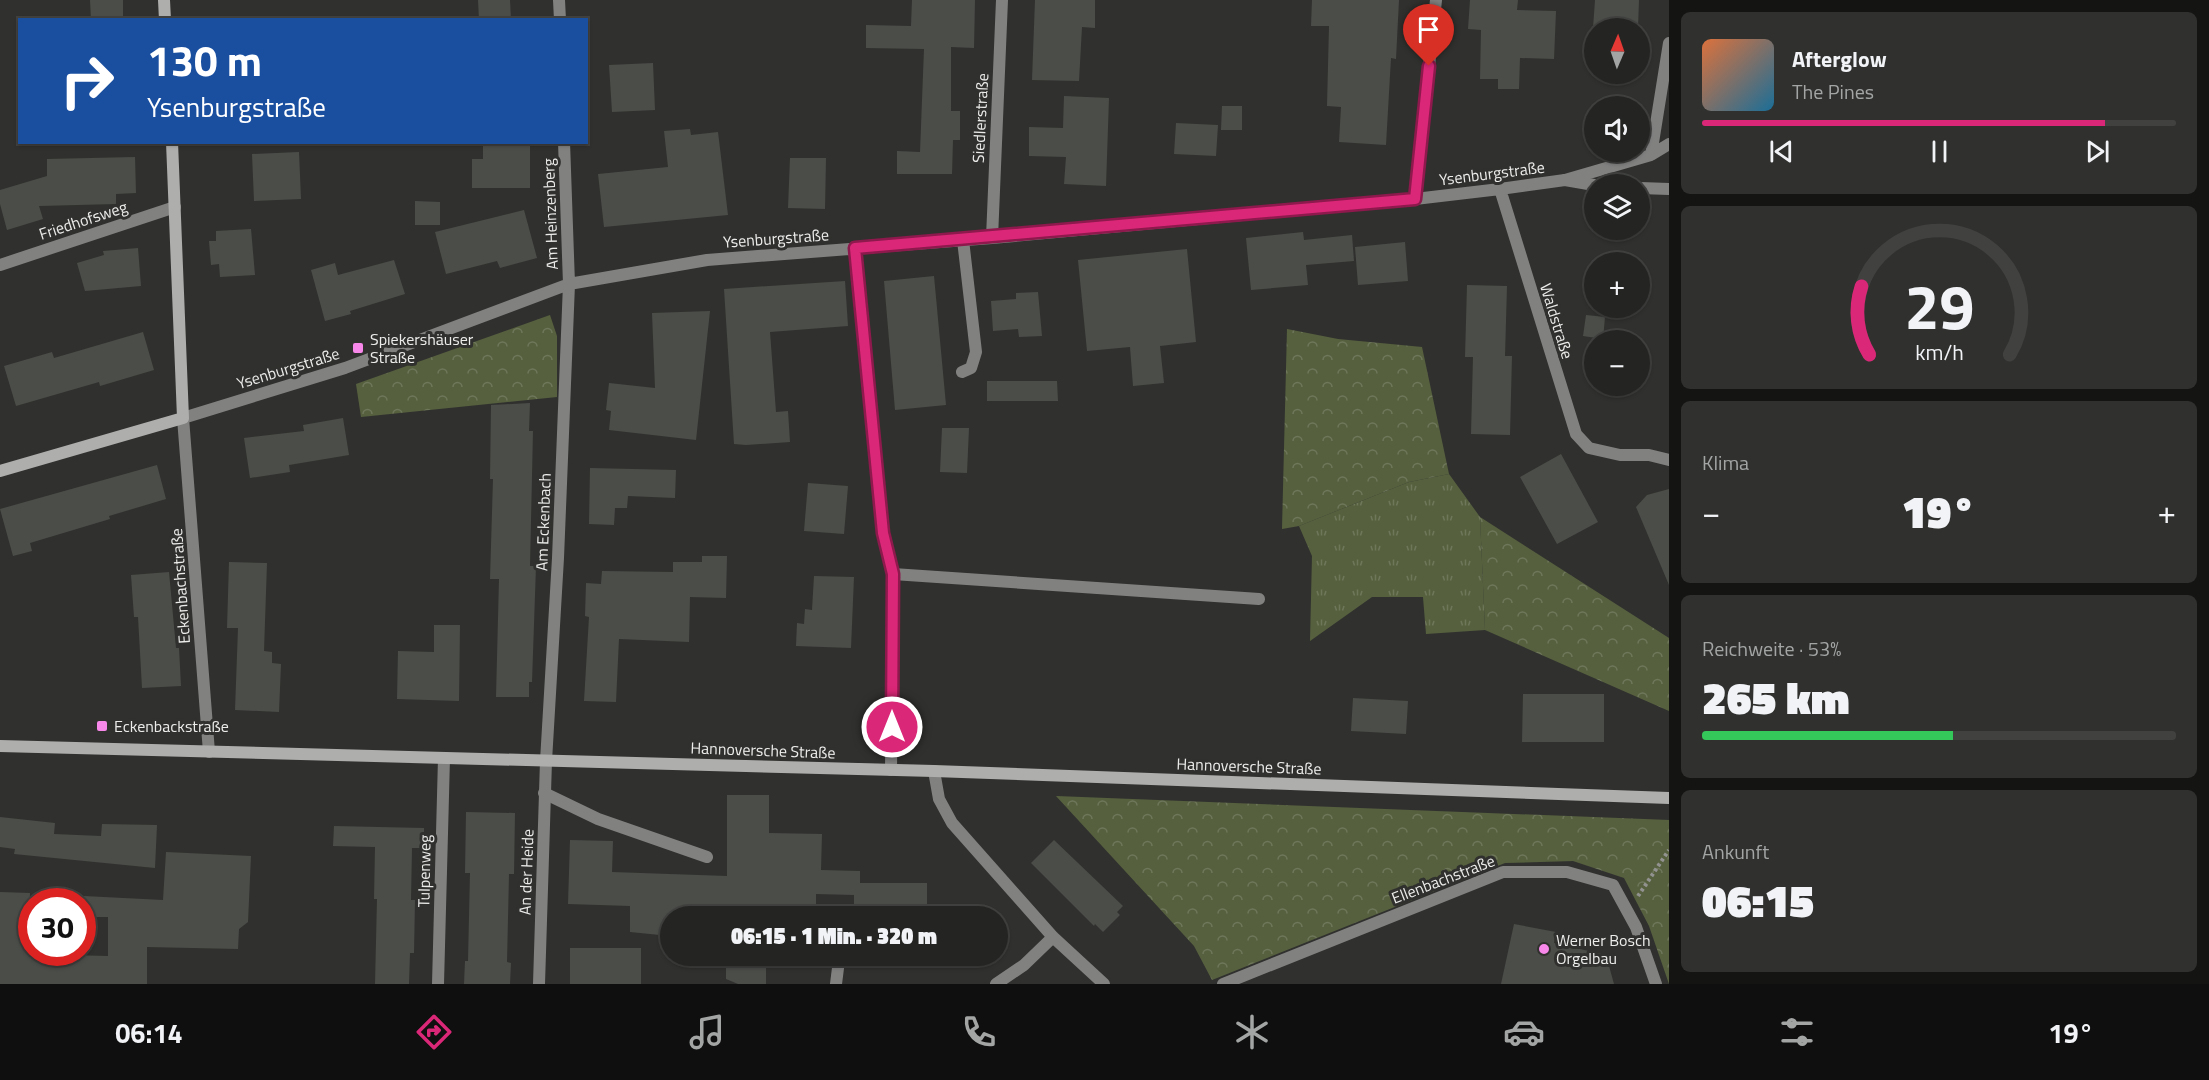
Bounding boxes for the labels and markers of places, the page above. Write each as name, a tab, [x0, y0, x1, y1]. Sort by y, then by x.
pin	[1403, 4, 1454, 66]
place label: Spiekershäuser Straße	[370, 327, 474, 369]
marker: Spiekershäuser Straße	[351, 341, 365, 355]
place label: Eckenbackstraße	[114, 714, 229, 738]
marker: Eckenbackstraße	[95, 719, 109, 733]
place label: Werner Bosch Orgelbau	[1556, 928, 1651, 970]
marker: Werner Bosch Orgelbau	[1537, 942, 1551, 956]

